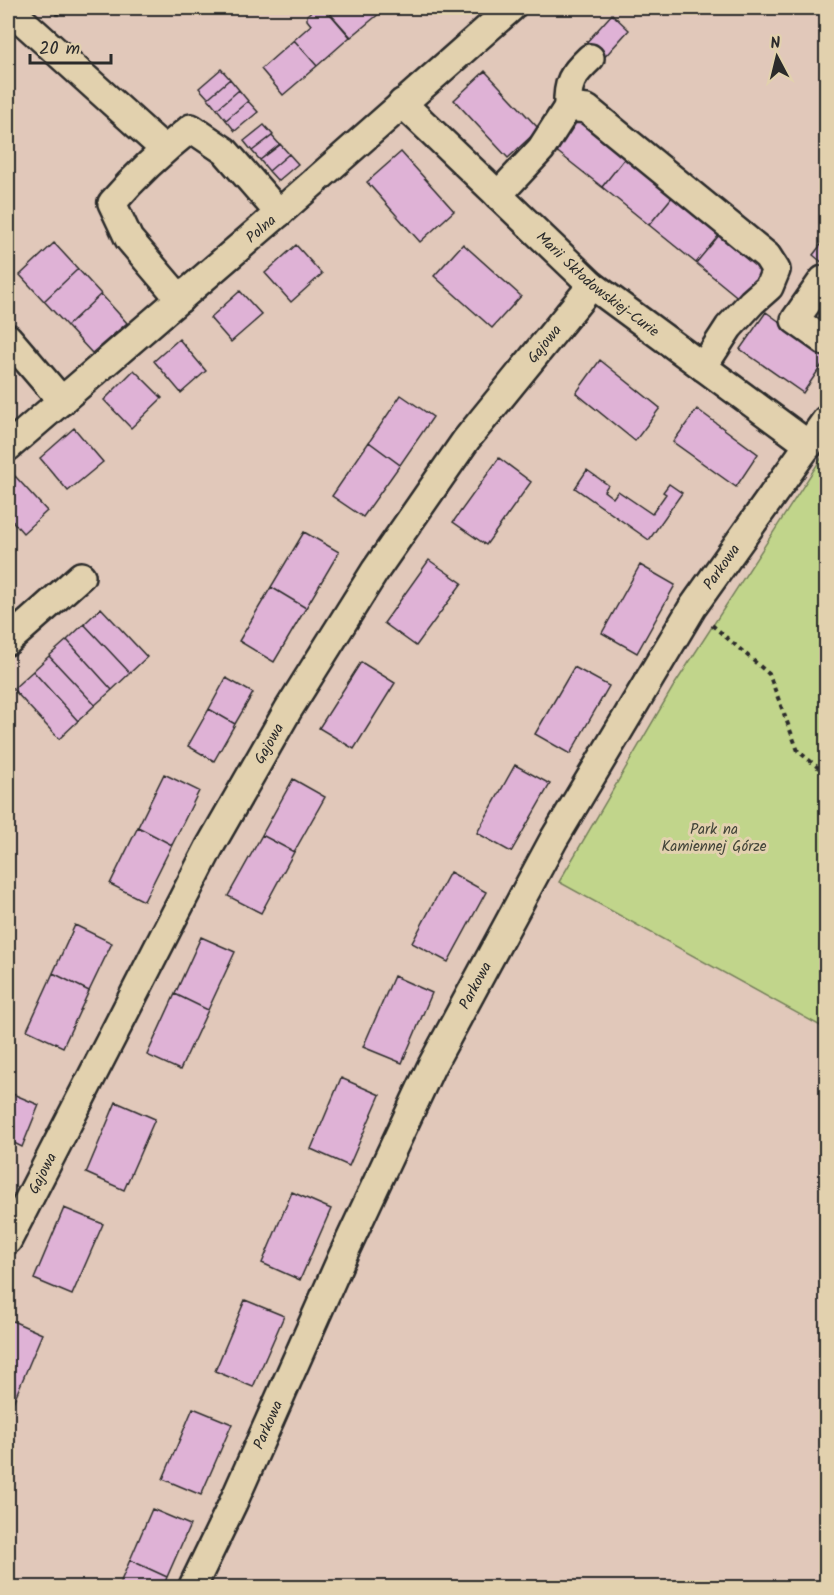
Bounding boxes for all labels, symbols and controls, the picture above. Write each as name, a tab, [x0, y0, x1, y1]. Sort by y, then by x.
scale bar	[30, 27, 111, 65]
north arrow	[747, 27, 807, 87]
text: N	[769, 31, 782, 57]
text: 20 m	[39, 35, 80, 64]
street label: Polna	[241, 209, 282, 250]
street label: Marii Skłodowskiej-Curie	[530, 226, 664, 344]
street label: Gajowa	[522, 320, 568, 369]
street label: Parkowa	[698, 540, 747, 595]
street label: Gajowa	[248, 719, 291, 769]
park label: Park na Kamiennej Górze	[662, 818, 767, 859]
street label: Parkowa	[453, 958, 499, 1014]
street label: Gajowa	[22, 1149, 64, 1199]
street label: Parkowa	[247, 1397, 290, 1453]

